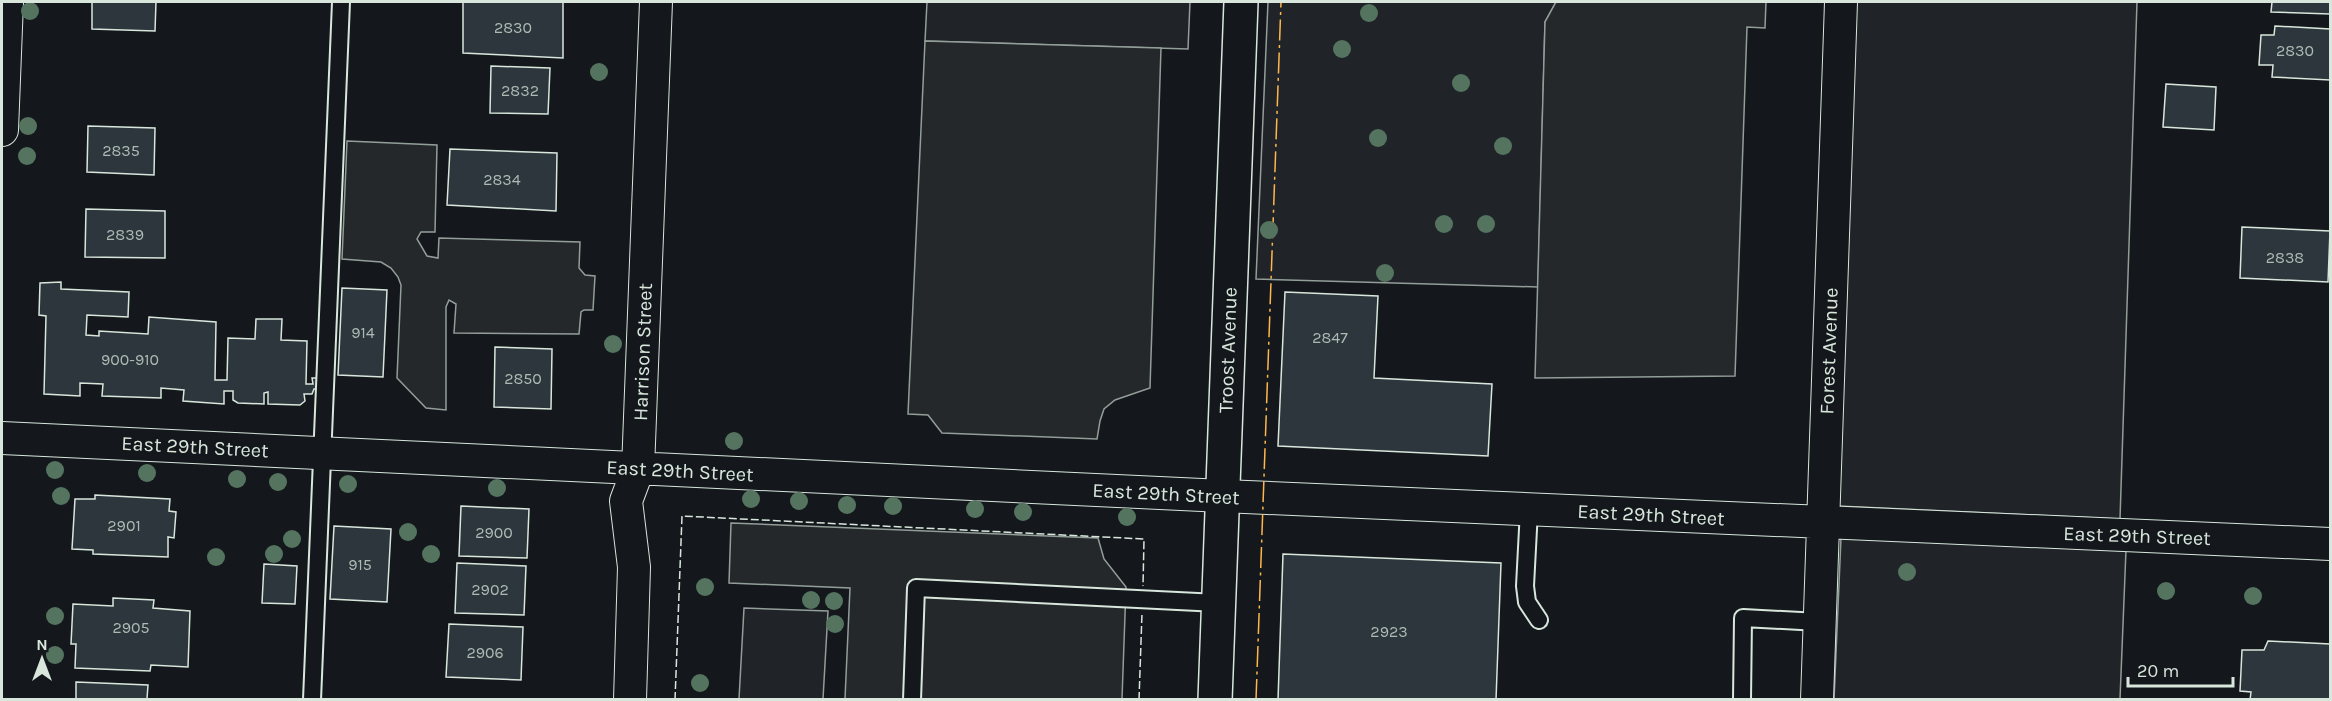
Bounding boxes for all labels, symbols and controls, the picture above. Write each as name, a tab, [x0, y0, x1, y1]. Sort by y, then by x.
house number: 2830	[494, 18, 532, 37]
house number: 2830	[2276, 41, 2314, 60]
house number: 2832	[501, 81, 539, 100]
house number: 2835	[102, 141, 140, 160]
house number: 2834	[483, 170, 521, 189]
house number: 2839	[106, 225, 144, 244]
house number: 2838	[2266, 248, 2304, 267]
street label: Harrison Street	[629, 282, 657, 421]
street label: Troost Avenue	[1214, 287, 1242, 413]
street label: Forest Avenue	[1815, 287, 1843, 415]
house number: 914	[351, 323, 375, 342]
house number: 2847	[1312, 328, 1348, 347]
house number: 900-910	[101, 350, 159, 369]
house number: 2850	[504, 369, 542, 388]
street label: East 29th Street	[121, 432, 270, 462]
street label: East 29th Street	[606, 456, 755, 486]
street label: East 29th Street	[1092, 479, 1241, 509]
street label: East 29th Street	[1577, 500, 1726, 530]
house number: 2901	[107, 516, 141, 535]
street label: East 29th Street	[2063, 522, 2212, 550]
house number: 2900	[475, 523, 513, 542]
house number: 915	[348, 555, 372, 574]
house number: 2902	[471, 580, 509, 599]
house number: 2905	[112, 618, 150, 637]
house number: 2923	[1370, 622, 1408, 641]
north arrow	[12, 629, 72, 689]
text: N	[36, 635, 48, 654]
house number: 2906	[466, 643, 504, 662]
scale bar	[2128, 650, 2233, 688]
text: 20 m	[2137, 660, 2179, 682]

